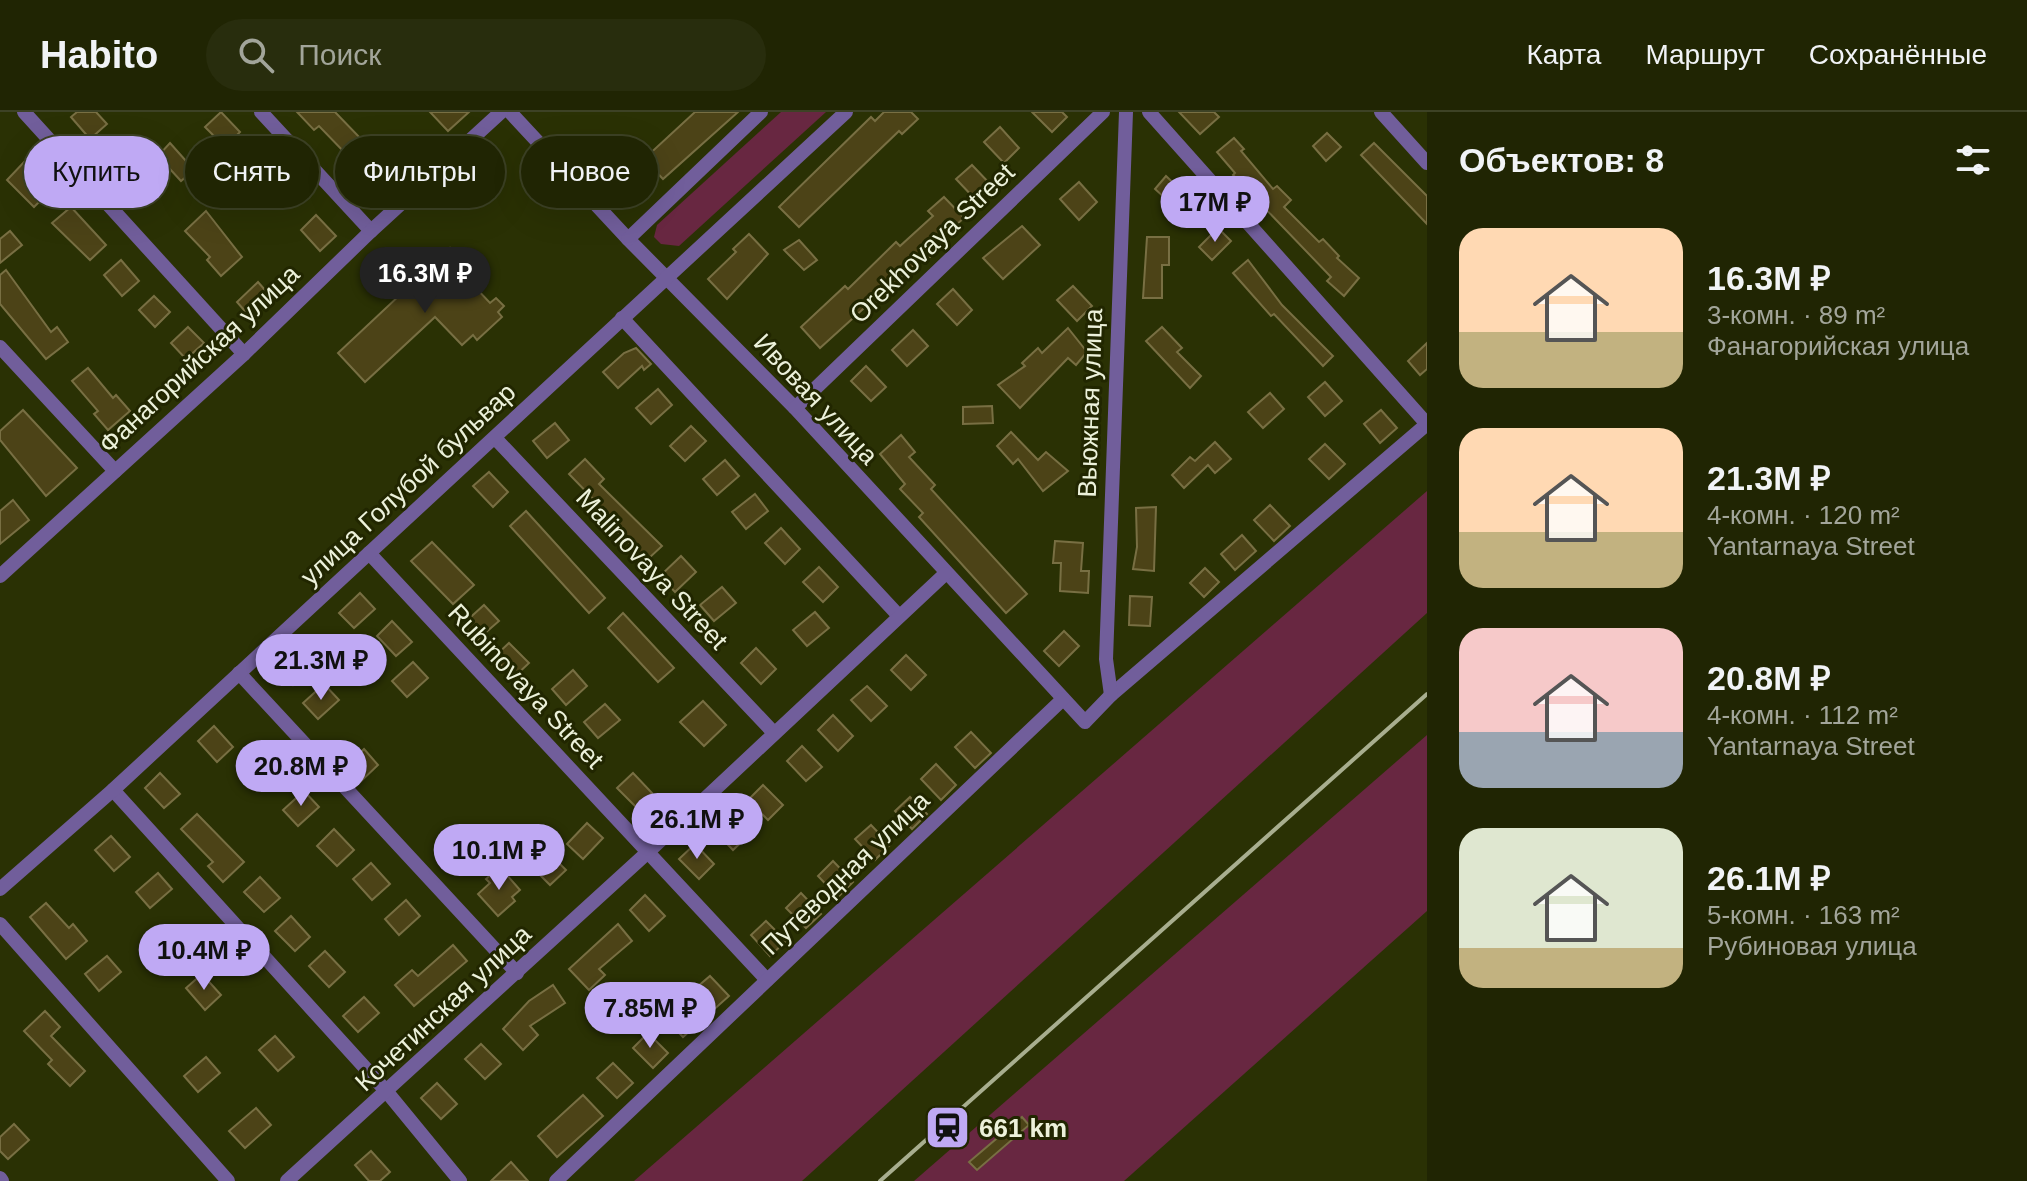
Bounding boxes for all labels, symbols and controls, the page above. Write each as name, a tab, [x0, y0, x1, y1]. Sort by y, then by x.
search box	[206, 19, 766, 91]
icon: search	[234, 33, 278, 77]
text: Habito	[40, 34, 158, 76]
text: Поиск	[298, 38, 381, 71]
text: Карта	[1526, 39, 1601, 70]
text: Маршрут	[1645, 39, 1765, 70]
text: Сохранённые	[1809, 39, 1987, 70]
chip: Купить	[24, 136, 169, 208]
chip: Снять	[185, 136, 319, 208]
chip: Фильтры	[335, 136, 505, 208]
chip: Новое	[521, 136, 658, 208]
icon: filters	[1951, 138, 1995, 182]
text: Объектов: 8	[1459, 141, 1664, 179]
street label: Orekhovaya Street	[844, 156, 1021, 329]
pin: 17M ₽	[1159, 176, 1271, 244]
text: 17M ₽	[1179, 187, 1251, 217]
pin: 16.3M ₽	[351, 247, 499, 315]
street label: Фанагорийская улица	[93, 258, 305, 459]
text: 16.3M ₽	[378, 258, 472, 288]
text: 16.3M ₽	[1707, 259, 1831, 297]
icon: home	[1523, 260, 1619, 356]
text: 3-комн. · 89 m²	[1707, 300, 1885, 330]
street label: Вьюжная улица	[1072, 307, 1108, 498]
street label: Ивовая улица	[748, 328, 884, 471]
text: Фанагорийская улица	[1707, 331, 1969, 361]
street label: улица Голубой бульвар	[295, 377, 521, 591]
text: 21.3M ₽	[1707, 459, 1831, 497]
icon: home	[1523, 460, 1619, 556]
street label: Malinovaya Street	[570, 483, 734, 656]
text: 4-комн. · 120 m²	[1707, 500, 1900, 530]
text: Yantarnaya Street	[1707, 531, 1915, 561]
street label: Rubinovaya Street	[442, 598, 610, 775]
pin: 21.3M ₽	[247, 634, 395, 702]
text: 21.3M ₽	[274, 645, 368, 675]
text: 20.8M ₽	[1707, 659, 1831, 697]
icon: home	[1523, 660, 1619, 756]
text: 4-комн. · 112 m²	[1707, 700, 1898, 730]
text: Yantarnaya Street	[1707, 731, 1915, 761]
pin: 20.8M ₽	[227, 740, 375, 808]
text: 20.8M ₽	[254, 751, 348, 781]
street label: Путеводная улица	[755, 785, 936, 961]
pin: 26.1M ₽	[623, 793, 771, 861]
text: 26.1M ₽	[650, 804, 744, 834]
pin: 10.1M ₽	[425, 824, 573, 892]
text: 10.1M ₽	[452, 835, 546, 865]
text: 26.1M ₽	[1707, 859, 1831, 897]
icon: home	[1523, 860, 1619, 956]
text: 5-комн. · 163 m²	[1707, 900, 1900, 930]
street label: Кочетинская улица	[349, 919, 537, 1097]
pin: 10.4M ₽	[130, 924, 278, 992]
text: Рубиновая улица	[1707, 931, 1917, 961]
text: 10.4M ₽	[157, 935, 251, 965]
pin: 7.85M ₽	[576, 982, 724, 1050]
text: 7.85M ₽	[603, 993, 697, 1023]
station icon: 661 km	[924, 1104, 972, 1152]
place label: 661 km	[979, 1113, 1067, 1143]

